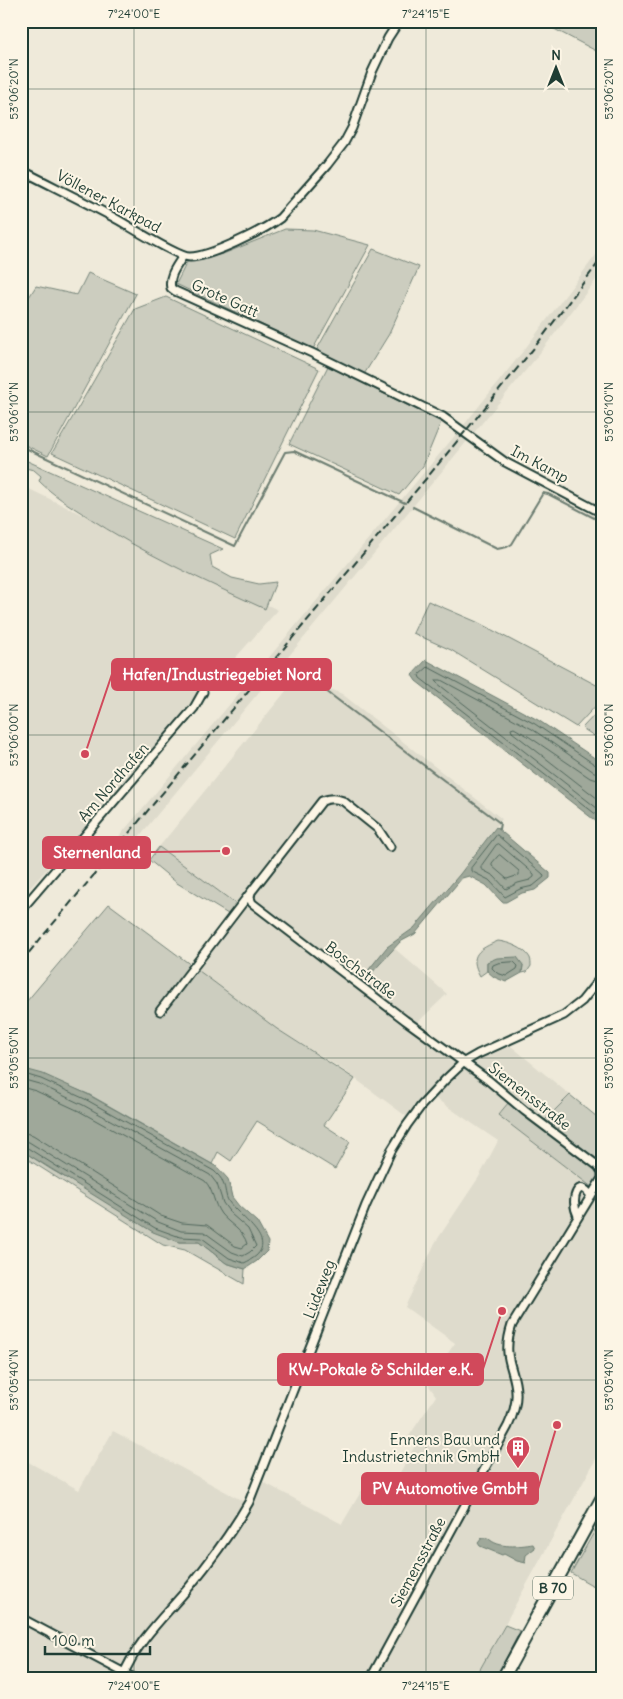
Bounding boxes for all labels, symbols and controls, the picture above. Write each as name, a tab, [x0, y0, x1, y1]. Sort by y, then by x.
text: 7°24'00"E	[108, 6, 160, 21]
text: 7°24'15"E	[402, 6, 450, 21]
north arrow	[530, 42, 580, 92]
text: N	[551, 46, 561, 64]
text: 53°06'20"N	[6, 58, 21, 120]
text: 53°06'20"N	[601, 58, 616, 120]
street label: Völlener Karkpad	[53, 165, 165, 237]
street label: Grote Gatt	[189, 275, 261, 321]
text: 53°06'10"N	[6, 382, 21, 442]
text: 53°06'10"N	[601, 382, 616, 442]
street label: Im Kamp	[508, 441, 572, 487]
callout: Hafen/Industriegebiet Nord	[112, 659, 331, 690]
text: Hafen/Industriegebiet Nord	[123, 664, 322, 685]
text: 53°06'00"N	[6, 703, 21, 767]
text: 53°06'00"N	[601, 703, 616, 767]
street label: Am Nordhafen	[74, 738, 153, 825]
callout: Sternenland	[43, 837, 150, 868]
text: Sternenland	[53, 842, 141, 862]
street label: Boschstraße	[322, 937, 400, 1003]
text: 53°05'50"N	[6, 1027, 21, 1089]
text: 53°05'50"N	[601, 1027, 616, 1089]
street label: Siemensstraße	[485, 1058, 575, 1134]
street label: Lüdeweg	[299, 1257, 339, 1321]
text: 53°05'40"N	[6, 1349, 21, 1411]
text: 53°05'40"N	[601, 1349, 616, 1411]
callout: KW-Pokale & Schilder e.K.	[278, 1354, 483, 1385]
text: KW-Pokale & Schilder e.K.	[288, 1359, 474, 1379]
place label: Ennens Bau und Industrietechnik GmbH	[342, 1430, 500, 1466]
building icon: Ennens Bau und Industrietechnik GmbH	[505, 1435, 531, 1469]
callout: PV Automotive GmbH	[362, 1473, 538, 1504]
text: PV Automotive GmbH	[372, 1478, 528, 1498]
street label: Siemensstraße	[386, 1514, 450, 1610]
road number: B 70	[533, 1576, 573, 1600]
scale bar	[45, 1624, 150, 1656]
text: 100 m	[52, 1631, 94, 1650]
text: 7°24'00"E	[108, 1678, 160, 1693]
text: 7°24'15"E	[402, 1678, 450, 1693]

